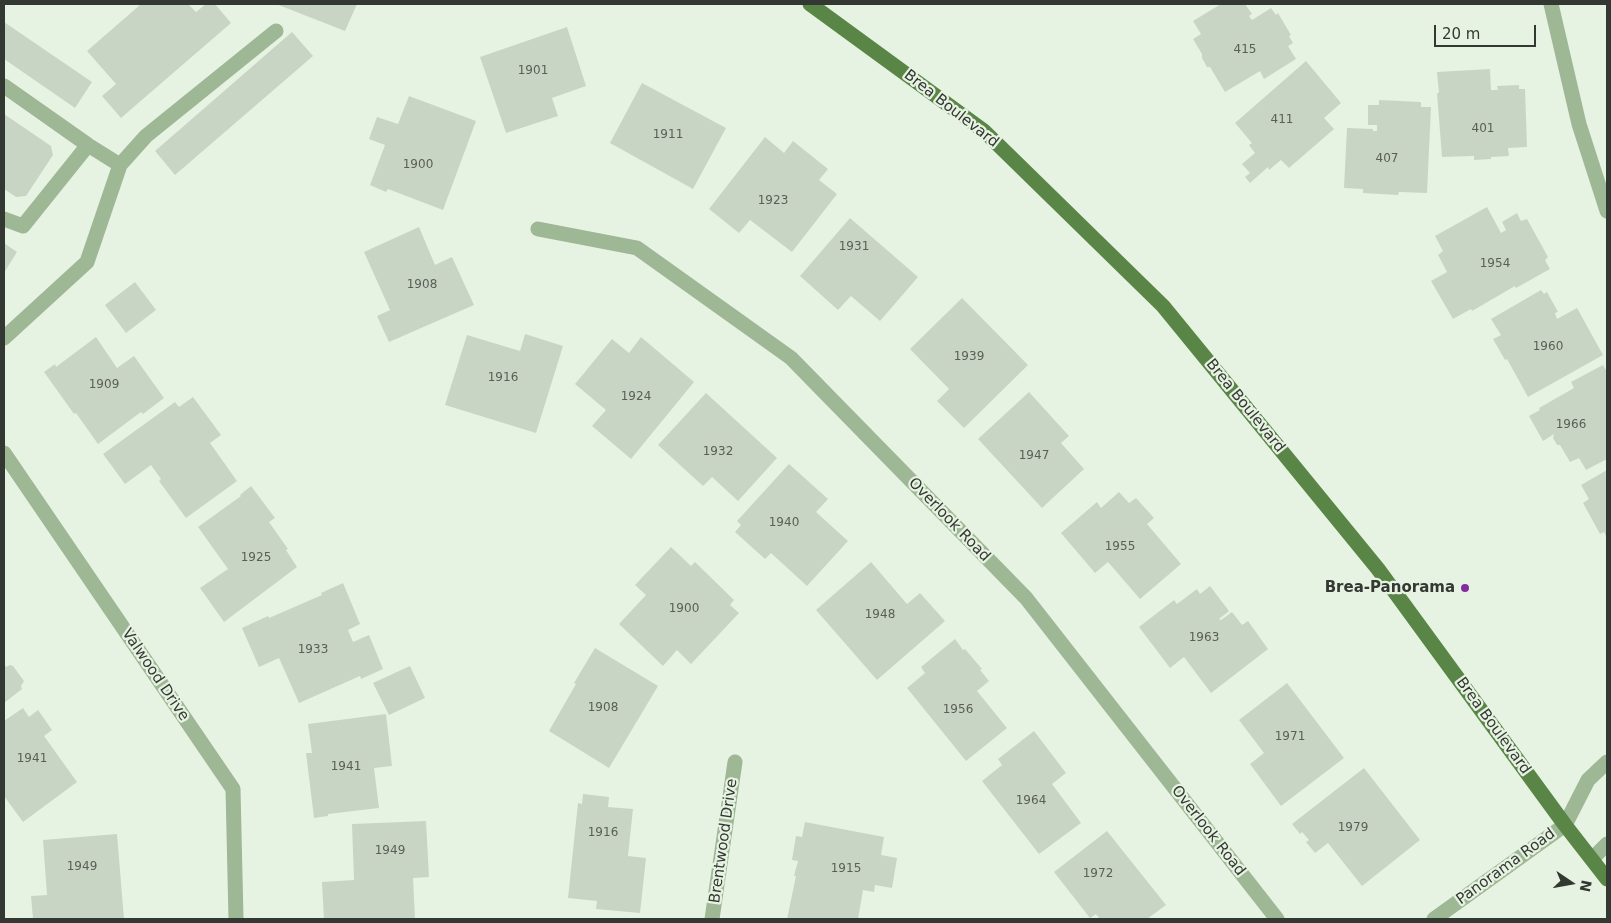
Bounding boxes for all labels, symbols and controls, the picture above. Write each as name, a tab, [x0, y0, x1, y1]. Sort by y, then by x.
scale bar	[1436, 15, 1538, 47]
text: 20 m	[1442, 25, 1480, 43]
house number: 415	[1234, 43, 1256, 57]
house number: 1901	[518, 64, 548, 78]
street label: Brea Boulevard	[900, 66, 1002, 152]
house number: 411	[1271, 113, 1293, 127]
house number: 401	[1472, 122, 1494, 136]
house number: 1911	[653, 128, 683, 142]
house number: 407	[1376, 152, 1398, 166]
house number: 1900	[403, 158, 433, 172]
house number: 1923	[758, 194, 788, 208]
house number: 1931	[839, 240, 869, 254]
house number: 1954	[1480, 257, 1510, 271]
house number: 1908	[407, 278, 437, 292]
house number: 1960	[1533, 340, 1563, 354]
house number: 1939	[954, 350, 984, 364]
street label: Brea Boulevard	[1202, 356, 1288, 456]
house number: 1916	[488, 371, 518, 385]
house number: 1909	[89, 378, 119, 392]
house number: 1924	[621, 390, 651, 404]
house number: 1966	[1556, 418, 1586, 432]
house number: 1932	[703, 445, 733, 459]
house number: 1947	[1019, 449, 1049, 463]
street label: Overlook Road	[904, 474, 994, 566]
house number: 1940	[769, 516, 799, 530]
house number: 1955	[1105, 540, 1135, 554]
house number: 1925	[241, 551, 271, 565]
place label: Brea-Panorama	[1325, 579, 1455, 597]
marker: Brea-Panorama	[1459, 582, 1471, 594]
house number: 1900	[669, 602, 699, 616]
house number: 1948	[865, 608, 895, 622]
street label: Valwood Drive	[118, 625, 192, 725]
house number: 1963	[1189, 631, 1219, 645]
house number: 1933	[298, 643, 328, 657]
street label: Brea Boulevard	[1452, 674, 1534, 778]
house number: 1908	[588, 701, 618, 715]
house number: 1956	[943, 703, 973, 717]
house number: 1971	[1275, 730, 1305, 744]
house number: 1941	[17, 752, 47, 766]
house number: 1941	[331, 760, 361, 774]
street label: Brentwood Drive	[706, 778, 742, 904]
street label: Overlook Road	[1167, 782, 1249, 880]
house number: 1964	[1016, 794, 1046, 808]
house number: 1979	[1338, 821, 1368, 835]
street label: Panorama Road	[1453, 825, 1559, 909]
house number: 1916	[588, 826, 618, 840]
house number: 1949	[375, 844, 405, 858]
north arrow	[1546, 858, 1596, 908]
house number: 1949	[67, 860, 97, 874]
house number: 1915	[831, 862, 861, 876]
house number: 1972	[1083, 867, 1113, 881]
text: N	[1577, 879, 1595, 894]

